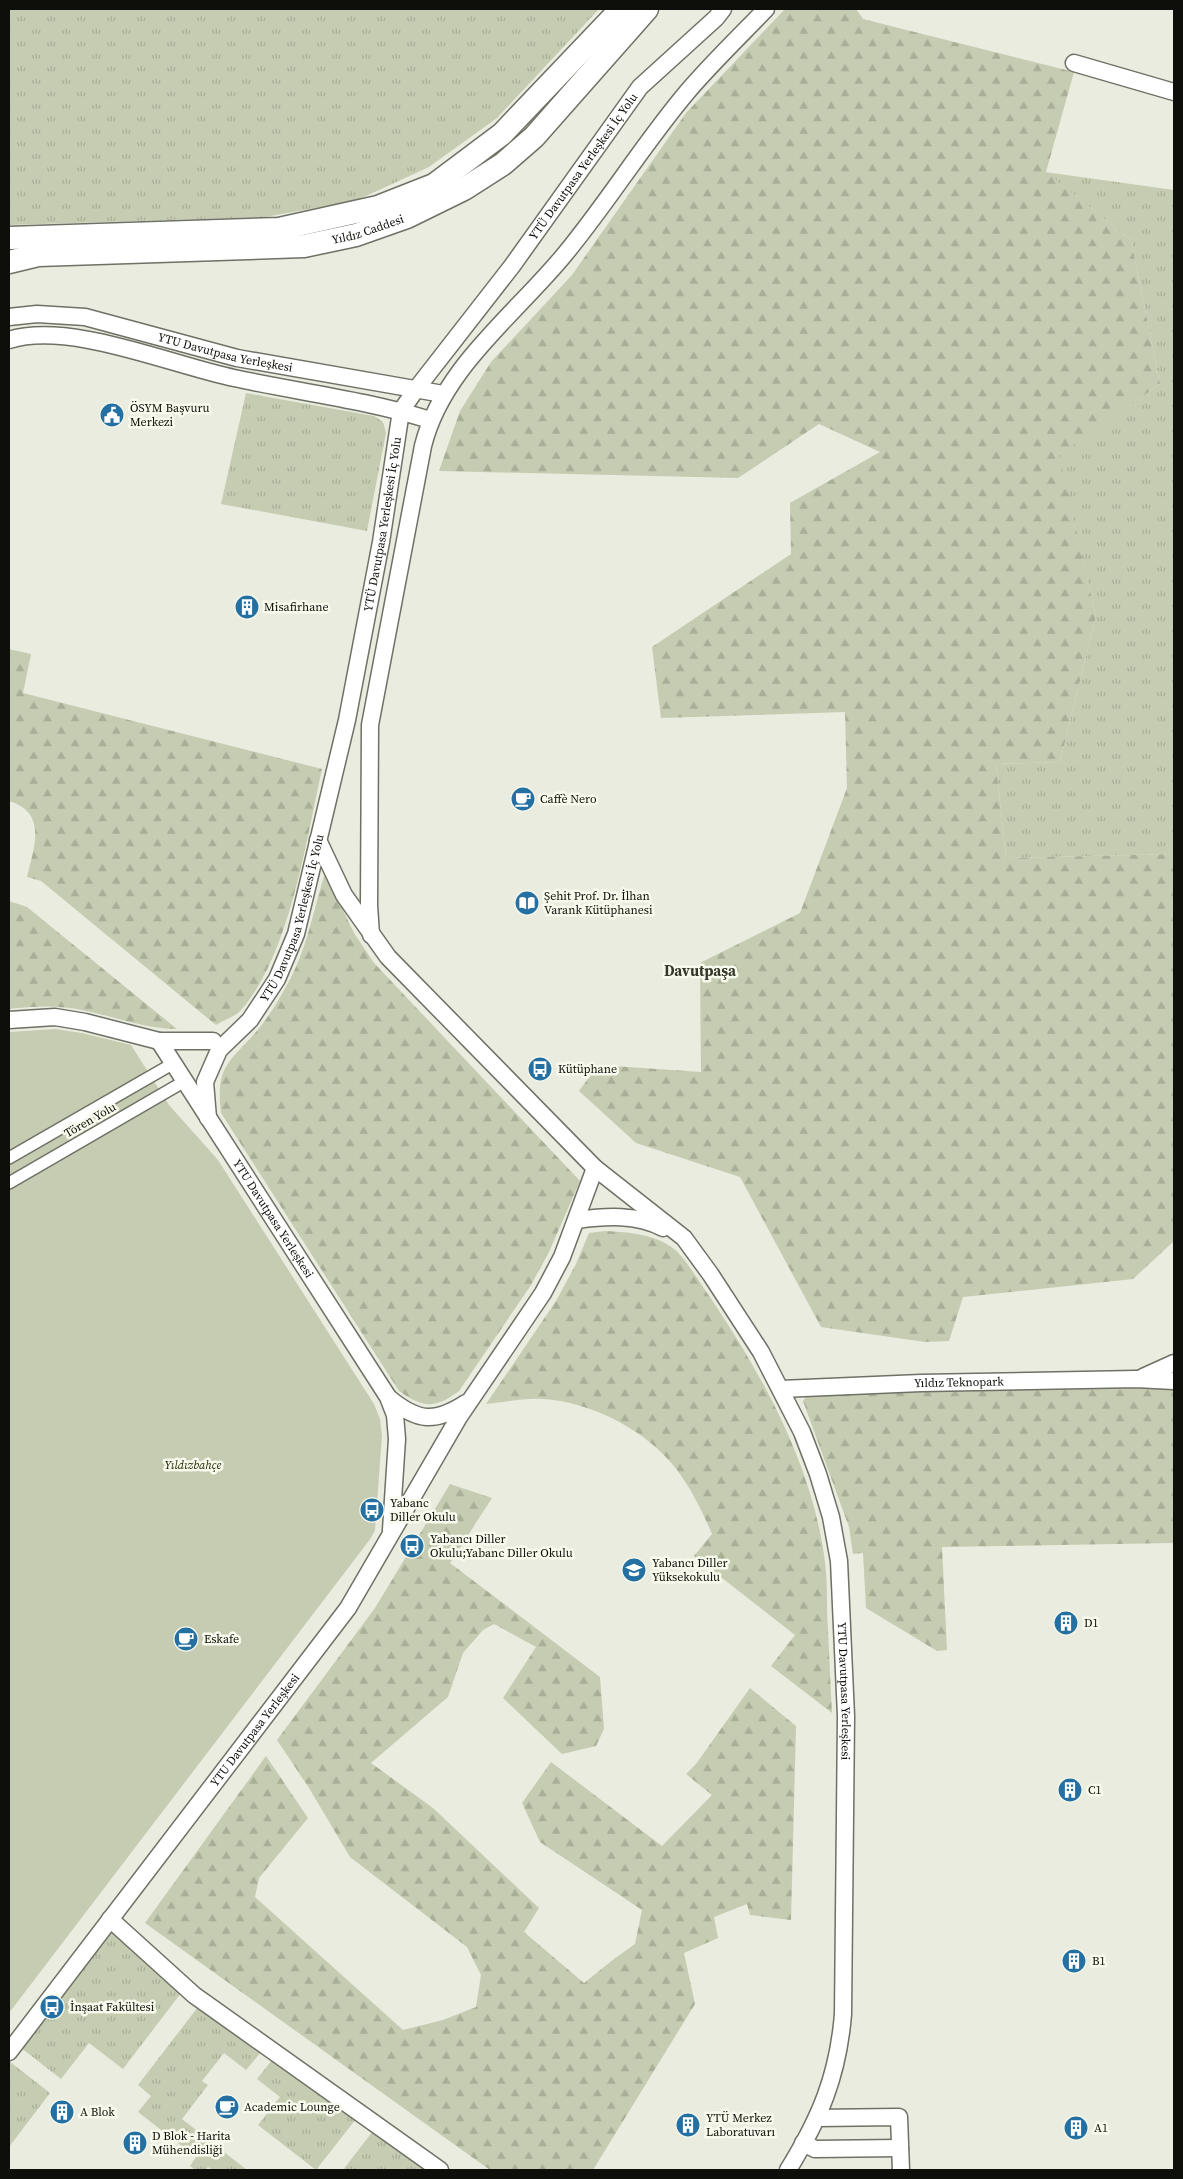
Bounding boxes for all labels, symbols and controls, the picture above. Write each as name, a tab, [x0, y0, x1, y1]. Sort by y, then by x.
street label: YTÜ Davutpasa Yerleşkesi İç Yolu	[525, 90, 641, 243]
street label: Yıldız Caddesi	[330, 211, 406, 248]
street label: YTU Davutpasa Yerleşkesi	[156, 329, 294, 376]
place label: ÖSYM Başvuru Merkezi	[130, 400, 209, 430]
public building icon: ÖSYM Başvuru Merkezi	[99, 402, 125, 428]
street label: YTÜ Davutpasa Yerleşkesi İç Yolu	[360, 436, 405, 613]
building icon: Misafirhane	[234, 594, 260, 620]
place label: Misafirhane	[264, 599, 329, 615]
cafe icon: Caffè Nero	[510, 786, 536, 812]
place label: Caffè Nero	[540, 791, 597, 807]
street label: YTÜ Davutpasa Yerleşkesi İç Yolu	[256, 833, 328, 1005]
place label: Şehit Prof. Dr. İlhan Varank Kütüphanesi	[544, 888, 653, 918]
library icon: Şehit Prof. Dr. İlhan Varank Kütüphanesi	[514, 890, 540, 916]
district label: Davutpaşa	[664, 960, 737, 981]
bus stop icon: Kütüphane	[527, 1056, 553, 1082]
place label: Kütüphane	[558, 1061, 617, 1077]
street label: Tören Yolu	[61, 1099, 119, 1141]
street label: YTU Davutpasa Yerleşkesi	[229, 1156, 317, 1281]
street label: Yıldız Teknopark	[914, 1373, 1004, 1391]
park label: Yıldızbahçe	[164, 1457, 222, 1473]
place label: Yabanc Diller Okulu	[390, 1495, 456, 1525]
bus stop icon: Yabanc Diller Okulu	[359, 1497, 385, 1523]
place label: Yabancı Diller Okulu;Yabanc Diller Okulu	[430, 1531, 573, 1561]
bus stop icon: Yabancı Diller Okulu;Yabanc Diller Okulu	[399, 1533, 425, 1559]
place label: Yabancı Diller Yüksekokulu	[652, 1555, 728, 1585]
school or university icon: Yabancı Diller Yüksekokulu	[621, 1557, 647, 1583]
building icon: D1	[1053, 1610, 1079, 1636]
place label: D1	[1084, 1615, 1099, 1631]
street label: YTU Davutpasa Yerleşkesi	[834, 1622, 854, 1761]
cafe icon: Eskafe	[173, 1626, 199, 1652]
place label: Eskafe	[204, 1631, 239, 1647]
street label: YTU Davutpasa Yerleşkesi	[206, 1670, 303, 1790]
building icon: C1	[1057, 1777, 1083, 1803]
place label: C1	[1088, 1782, 1102, 1798]
building icon: B1	[1061, 1948, 1087, 1974]
place label: B1	[1092, 1953, 1106, 1969]
bus stop icon: İnşaat Fakültesi	[39, 1994, 65, 2020]
place label: İnşaat Fakültesi	[70, 1999, 155, 2015]
cafe icon: Academic Lounge	[214, 2094, 240, 2120]
building icon: A Blok	[49, 2099, 75, 2125]
place label: Academic Lounge	[244, 2099, 340, 2115]
place label: A Blok	[80, 2104, 115, 2120]
place label: YTÜ Merkez Laboratuvarı	[706, 2110, 775, 2140]
building icon: YTÜ Merkez Laboratuvarı	[675, 2112, 701, 2138]
building icon: A1	[1063, 2115, 1089, 2141]
place label: A1	[1094, 2120, 1108, 2136]
place label: D Blok - Harita Mühendisliği	[152, 2128, 232, 2158]
building icon: D Blok - Harita Mühendisliği	[122, 2130, 148, 2156]

